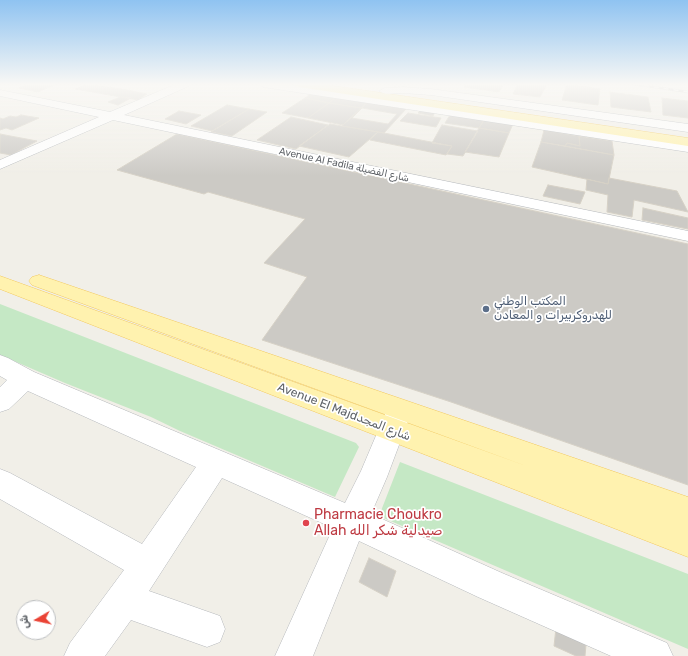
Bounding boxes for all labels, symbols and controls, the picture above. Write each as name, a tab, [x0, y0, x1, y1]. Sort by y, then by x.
street label: Avenue Al Fadila شارع الفضيلة	[278, 145, 410, 185]
place label: المكتب الوطني للهدروكربيرات و المعادن	[494, 295, 612, 323]
marker: المكتب الوطني للهدروكربيرات و المعادن	[481, 304, 491, 314]
street label: Avenue El Majdشارع المجد	[275, 380, 413, 444]
place label: Pharmacie Choukro Allah صيدلية شكر الله	[314, 507, 442, 540]
marker: Pharmacie Choukro Allah صيدلية شكر الله	[301, 518, 311, 528]
north arrow	[16, 600, 56, 640]
text: ش	[17, 614, 32, 630]

